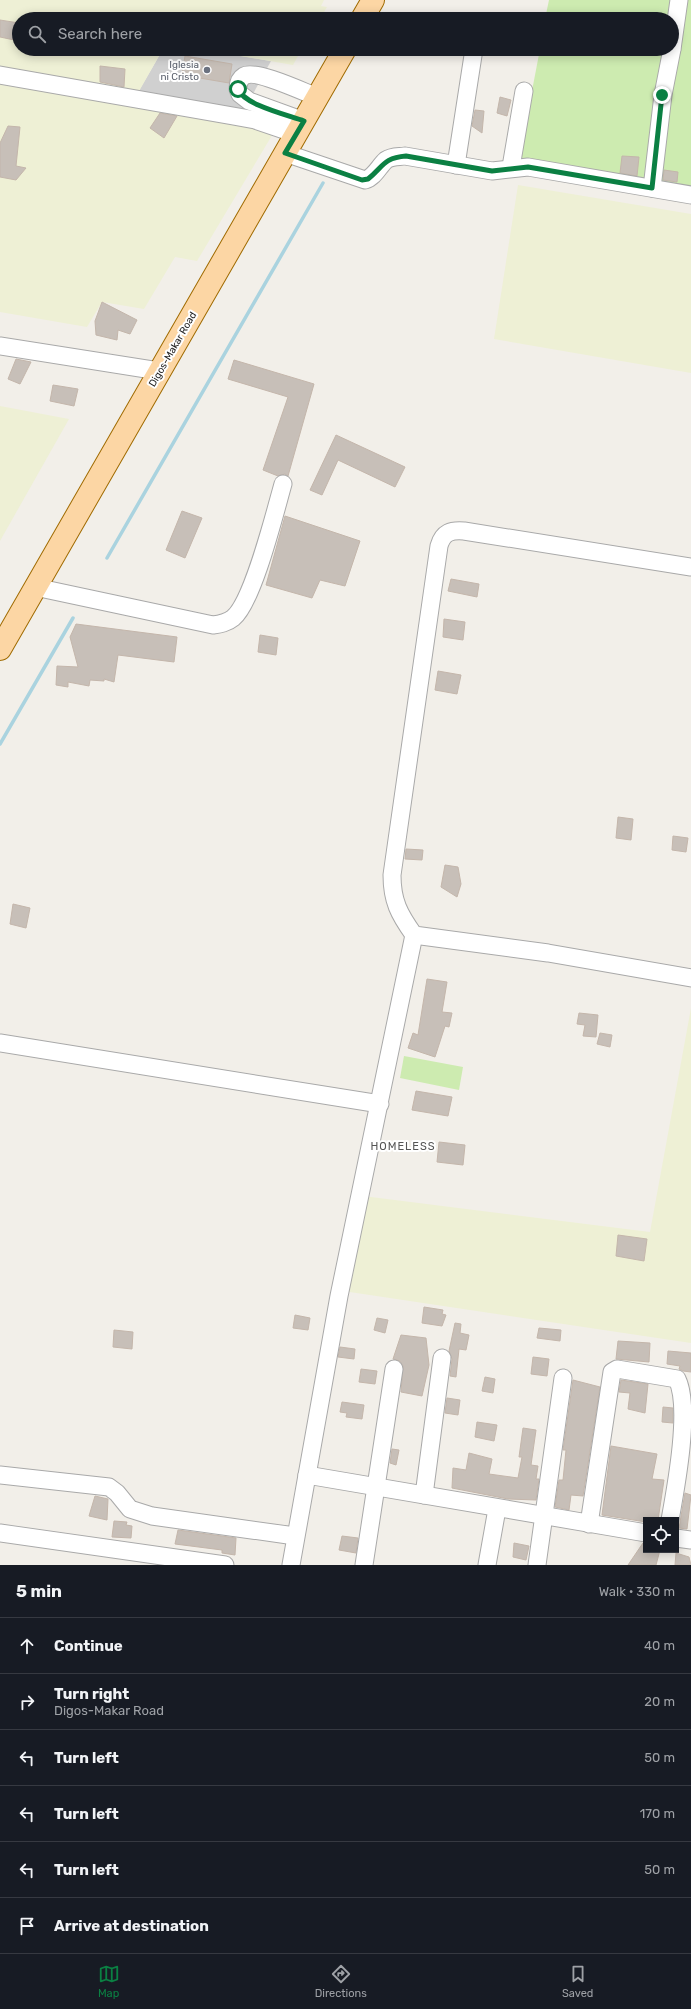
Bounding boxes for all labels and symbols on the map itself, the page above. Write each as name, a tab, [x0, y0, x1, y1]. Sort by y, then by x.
place label: Iglesia ni Cristo	[160, 59, 199, 83]
marker: Iglesia ni Cristo	[202, 65, 212, 75]
route start	[229, 80, 247, 98]
route end	[653, 86, 671, 104]
street label: Digos-Makar Road	[147, 310, 199, 389]
district label: HOMELESS	[370, 1140, 436, 1153]

